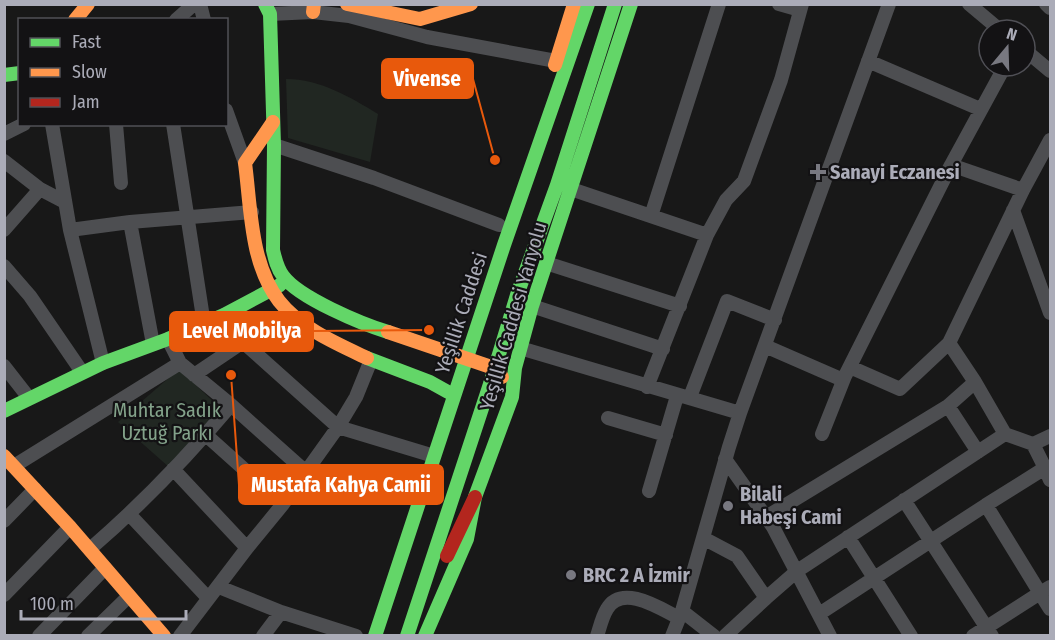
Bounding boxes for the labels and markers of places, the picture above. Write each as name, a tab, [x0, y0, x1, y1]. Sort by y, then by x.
callout: Vivense	[382, 59, 473, 98]
place label: Sanayi Eczanesi	[830, 160, 960, 184]
marker: Sanayi Eczanesi	[811, 165, 825, 179]
callout: Level Mobilya	[170, 312, 313, 351]
callout: Mustafa Kahya Camii	[239, 465, 443, 504]
place label: Bilali Habeşi Cami	[740, 482, 842, 529]
marker: Bilali Habeşi Cami	[721, 499, 735, 513]
place label: BRC 2 A İzmir	[583, 563, 690, 587]
marker: BRC 2 A İzmir	[564, 568, 578, 582]

